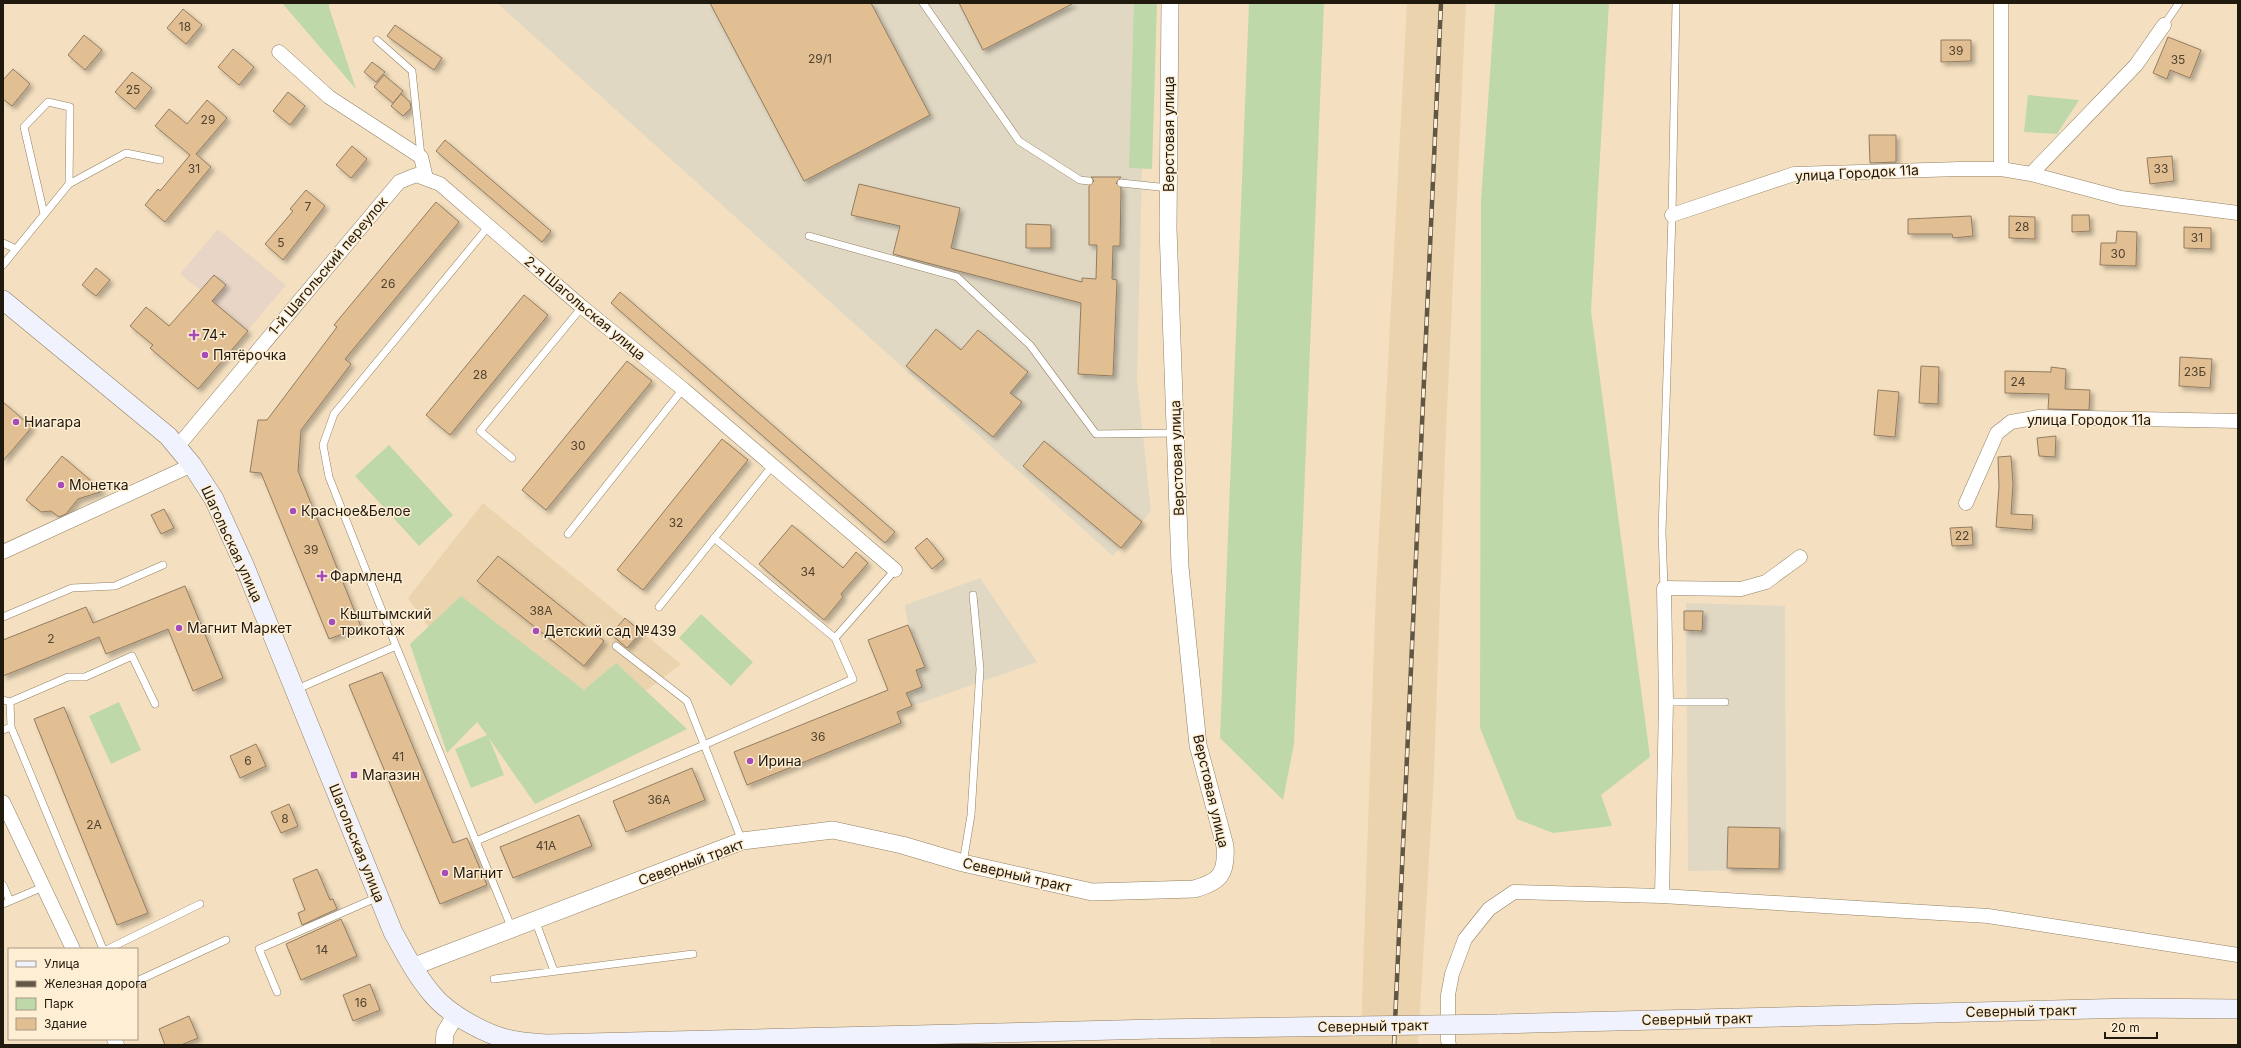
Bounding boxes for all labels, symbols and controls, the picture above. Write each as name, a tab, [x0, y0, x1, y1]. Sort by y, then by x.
house number: 18	[179, 19, 191, 34]
house number: 39	[1949, 43, 1963, 58]
house number: 29/1	[808, 51, 832, 66]
house number: 35	[2171, 52, 2185, 67]
street label: Верстовая улица	[1160, 76, 1177, 192]
house number: 25	[126, 82, 140, 97]
house number: 29	[201, 112, 215, 127]
house number: 31	[188, 161, 200, 176]
street label: улица Городок 11а	[1795, 161, 1919, 184]
house number: 33	[2154, 161, 2168, 176]
street label: 1-й Шагольский переулок	[265, 193, 391, 339]
house number: 7	[305, 199, 312, 214]
house number: 28	[2015, 219, 2029, 234]
house number: 31	[2191, 230, 2203, 245]
house number: 5	[277, 235, 285, 250]
house number: 30	[2111, 246, 2125, 261]
street label: 2-я Шагольская улица	[521, 252, 649, 363]
house number: 26	[381, 276, 395, 291]
place label: 74+	[202, 326, 227, 343]
marker: 74+	[189, 330, 199, 340]
place label: Пятёрочка	[213, 346, 286, 363]
marker: Пятёрочка	[200, 350, 210, 360]
house number: 23Б	[2184, 364, 2206, 379]
house number: 28	[473, 367, 487, 382]
house number: 24	[2011, 374, 2026, 389]
street label: Верстовая улица	[1166, 400, 1187, 516]
street label: улица Городок 11а	[2027, 411, 2151, 428]
place label: Ниагара	[24, 413, 81, 430]
marker: Ниагара	[11, 417, 21, 427]
house number: 30	[571, 438, 585, 453]
place label: Монетка	[69, 476, 129, 493]
marker: Монетка	[56, 480, 66, 490]
street label: Шагольская улица	[198, 483, 267, 605]
place label: Красное&Белое	[301, 502, 411, 519]
marker: Красное&Белое	[288, 506, 298, 516]
house number: 32	[669, 515, 683, 530]
house number: 22	[1955, 528, 1969, 543]
house number: 39	[304, 542, 318, 557]
house number: 34	[800, 564, 816, 579]
place label: Фармленд	[330, 567, 402, 584]
marker: Фармленд	[317, 571, 327, 581]
house number: 38А	[529, 603, 553, 618]
place label: Кыштымский трикотаж	[340, 605, 431, 638]
marker: Кыштымский трикотаж	[327, 617, 337, 627]
place label: Магнит Маркет	[187, 619, 292, 636]
place label: Детский сад №439	[544, 622, 676, 639]
marker: Магнит Маркет	[174, 623, 184, 633]
marker: Детский сад №439	[531, 626, 541, 636]
house number: 2	[47, 631, 55, 646]
house number: 36	[811, 729, 825, 744]
street label: Верстовая улица	[1190, 733, 1233, 849]
house number: 41	[392, 749, 404, 764]
place label: Ирина	[758, 752, 802, 769]
house number: 6	[244, 753, 252, 768]
marker: Ирина	[745, 756, 755, 766]
place label: Магазин	[362, 766, 420, 783]
marker: Магазин	[349, 770, 359, 780]
street label: Шагольская улица	[326, 781, 389, 905]
house number: 36А	[647, 792, 671, 807]
house number: 8	[281, 811, 289, 826]
house number: 2А	[86, 817, 102, 832]
street label: Северный тракт	[636, 834, 746, 889]
house number: 41А	[536, 838, 556, 853]
street label: Северный тракт	[961, 854, 1074, 895]
place label: Магнит	[453, 864, 503, 881]
marker: Магнит	[440, 868, 450, 878]
house number: 14	[316, 942, 329, 957]
legend	[8, 948, 138, 1040]
text: Улица	[44, 956, 79, 971]
text: Железная дорога	[44, 976, 147, 991]
house number: 16	[355, 995, 367, 1010]
text: Парк	[44, 996, 74, 1011]
street label: Северный тракт	[1965, 1001, 2077, 1020]
street label: Северный тракт	[1641, 1009, 1753, 1028]
scale bar	[2105, 1014, 2157, 1040]
text: Здание	[44, 1016, 87, 1031]
street label: Северный тракт	[1317, 1016, 1429, 1035]
text: 20 m	[2111, 1020, 2140, 1035]

